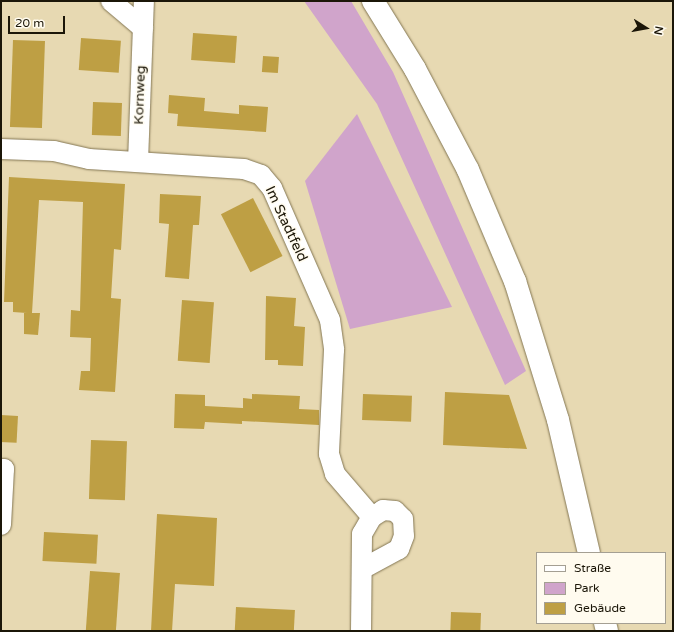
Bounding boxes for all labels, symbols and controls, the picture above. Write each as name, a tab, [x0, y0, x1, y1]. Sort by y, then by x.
scale bar	[10, 8, 67, 34]
north arrow	[626, 8, 666, 48]
text: 20 m	[15, 16, 44, 30]
text: N	[651, 25, 665, 36]
street label: Kornweg	[131, 65, 149, 125]
street label: Im Stadtfeld	[261, 184, 311, 264]
legend	[536, 552, 666, 624]
text: Straße	[574, 561, 611, 575]
text: Park	[574, 581, 600, 595]
text: Gebäude	[574, 601, 626, 615]

